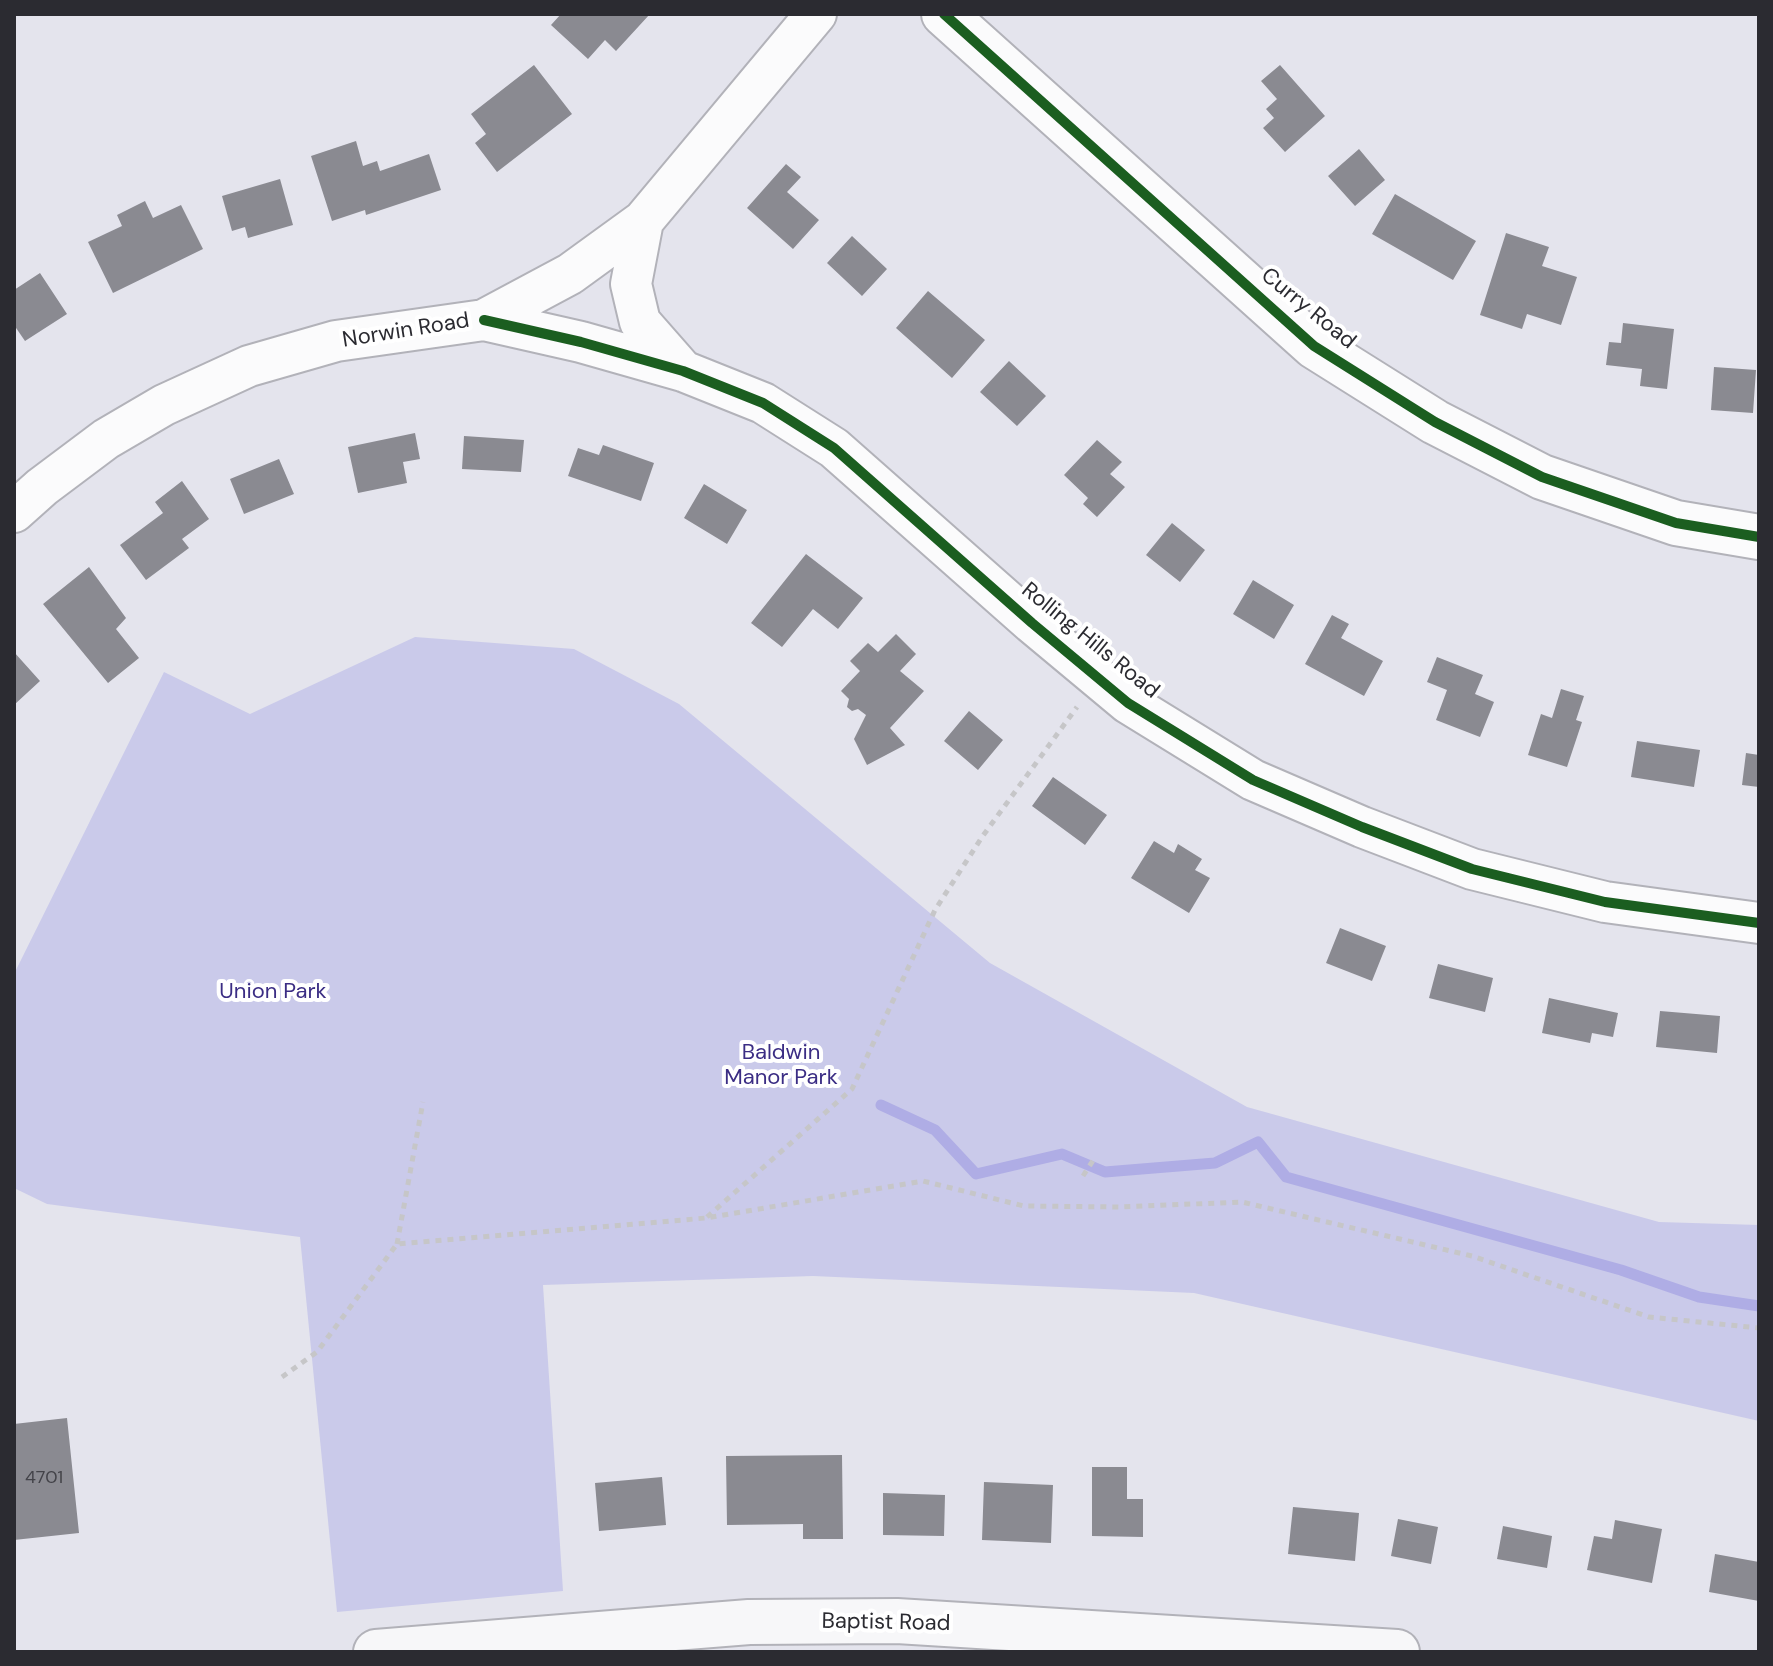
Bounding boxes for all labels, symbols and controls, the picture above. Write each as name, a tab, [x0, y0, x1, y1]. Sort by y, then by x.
street label: Curry Road	[1255, 263, 1361, 355]
street label: Norwin Road	[341, 308, 471, 354]
street label: Rolling Hills Road	[1016, 577, 1164, 705]
park label: Union Park	[219, 979, 327, 1005]
park label: Baldwin Manor Park	[724, 1040, 838, 1092]
house number: 4701	[25, 1467, 63, 1489]
street label: Baptist Road	[821, 1609, 951, 1637]

